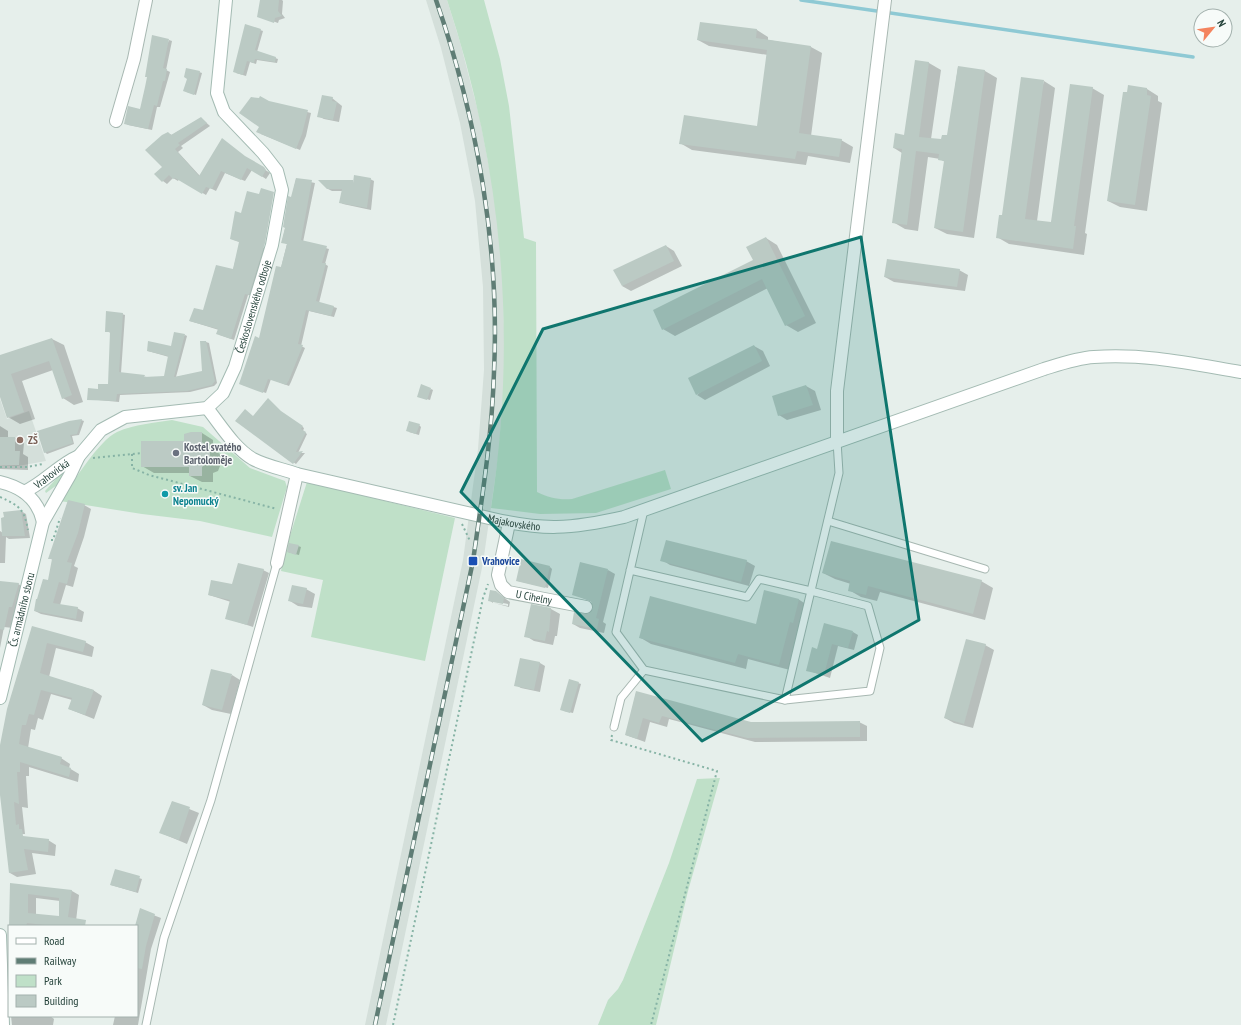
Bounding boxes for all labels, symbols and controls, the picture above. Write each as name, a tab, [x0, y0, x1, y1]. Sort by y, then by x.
north arrow	[1193, 8, 1233, 48]
text: N	[1214, 17, 1229, 29]
street label: Československého odboje	[233, 258, 274, 355]
place label: ZŠ	[28, 433, 38, 447]
marker: ZŠ	[15, 435, 25, 445]
place label: Kostel svatého Bartoloměje	[184, 440, 241, 467]
marker: Kostel svatého Bartoloměje	[171, 448, 181, 458]
street label: Vrahovická	[30, 456, 72, 492]
place label: sv. Jan Nepomucký	[173, 481, 219, 508]
marker: sv. Jan Nepomucký	[160, 489, 170, 499]
street label: Majakovského	[486, 511, 541, 534]
place label: Vrahovice	[481, 554, 520, 568]
marker: Vrahovice	[467, 555, 479, 567]
street label: Čs. armádního sboru	[6, 571, 37, 648]
street label: U Cihelny	[515, 587, 554, 607]
legend	[8, 925, 138, 1017]
text: Road	[44, 933, 64, 948]
text: Railway	[44, 953, 77, 968]
text: Park	[44, 973, 62, 988]
text: Building	[44, 993, 79, 1008]

